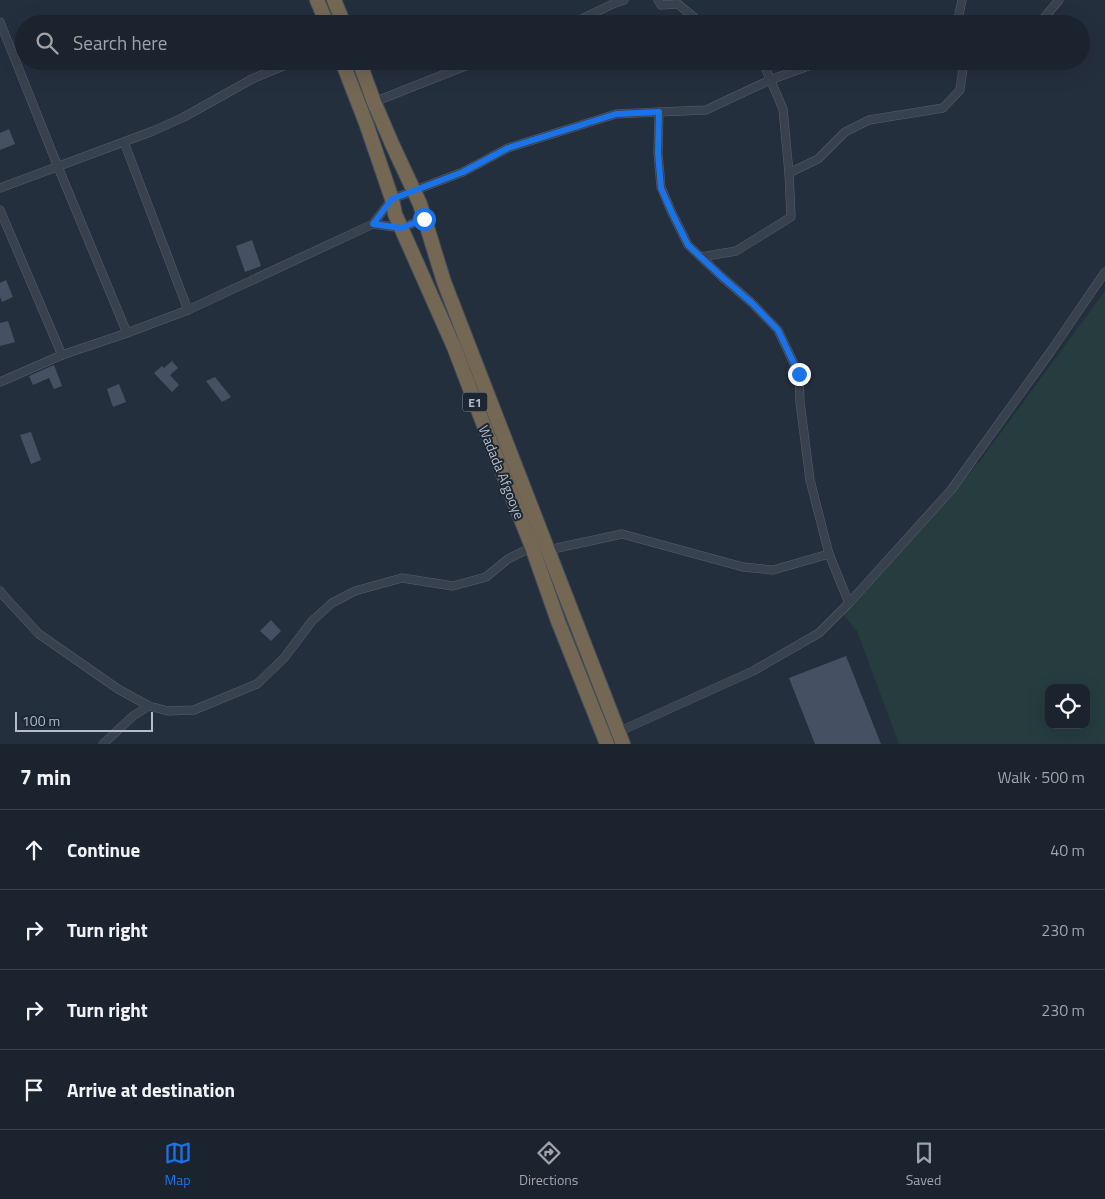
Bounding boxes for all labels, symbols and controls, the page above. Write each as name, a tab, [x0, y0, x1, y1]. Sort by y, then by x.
search box	[15, 15, 1090, 70]
text: Search here	[73, 28, 167, 57]
icon: search	[33, 29, 61, 57]
route start	[413, 208, 436, 231]
route end	[788, 363, 811, 386]
road number: E1	[462, 392, 488, 412]
street label: Wadada Afgooye	[474, 422, 530, 522]
map controls	[1045, 684, 1090, 729]
button: locate	[1045, 684, 1090, 729]
scale bar	[15, 709, 152, 732]
text: 100 m	[22, 710, 60, 731]
text: 7 min	[20, 761, 71, 793]
text: Walk · 500 m	[997, 765, 1085, 789]
text: Continue	[67, 835, 140, 864]
icon: ahead	[20, 836, 48, 864]
text: 40 m	[1050, 838, 1085, 862]
text: Turn right	[67, 915, 148, 944]
icon: right	[20, 916, 48, 944]
text: 230 m	[1041, 918, 1085, 942]
text: Turn right	[67, 995, 148, 1024]
icon: right	[20, 996, 48, 1024]
text: 230 m	[1041, 998, 1085, 1022]
text: Arrive at destination	[67, 1075, 235, 1104]
icon: arrive	[20, 1076, 48, 1104]
tab: Map	[164, 1139, 192, 1190]
tab: Directions	[519, 1139, 578, 1190]
tab: Saved	[906, 1139, 941, 1190]

